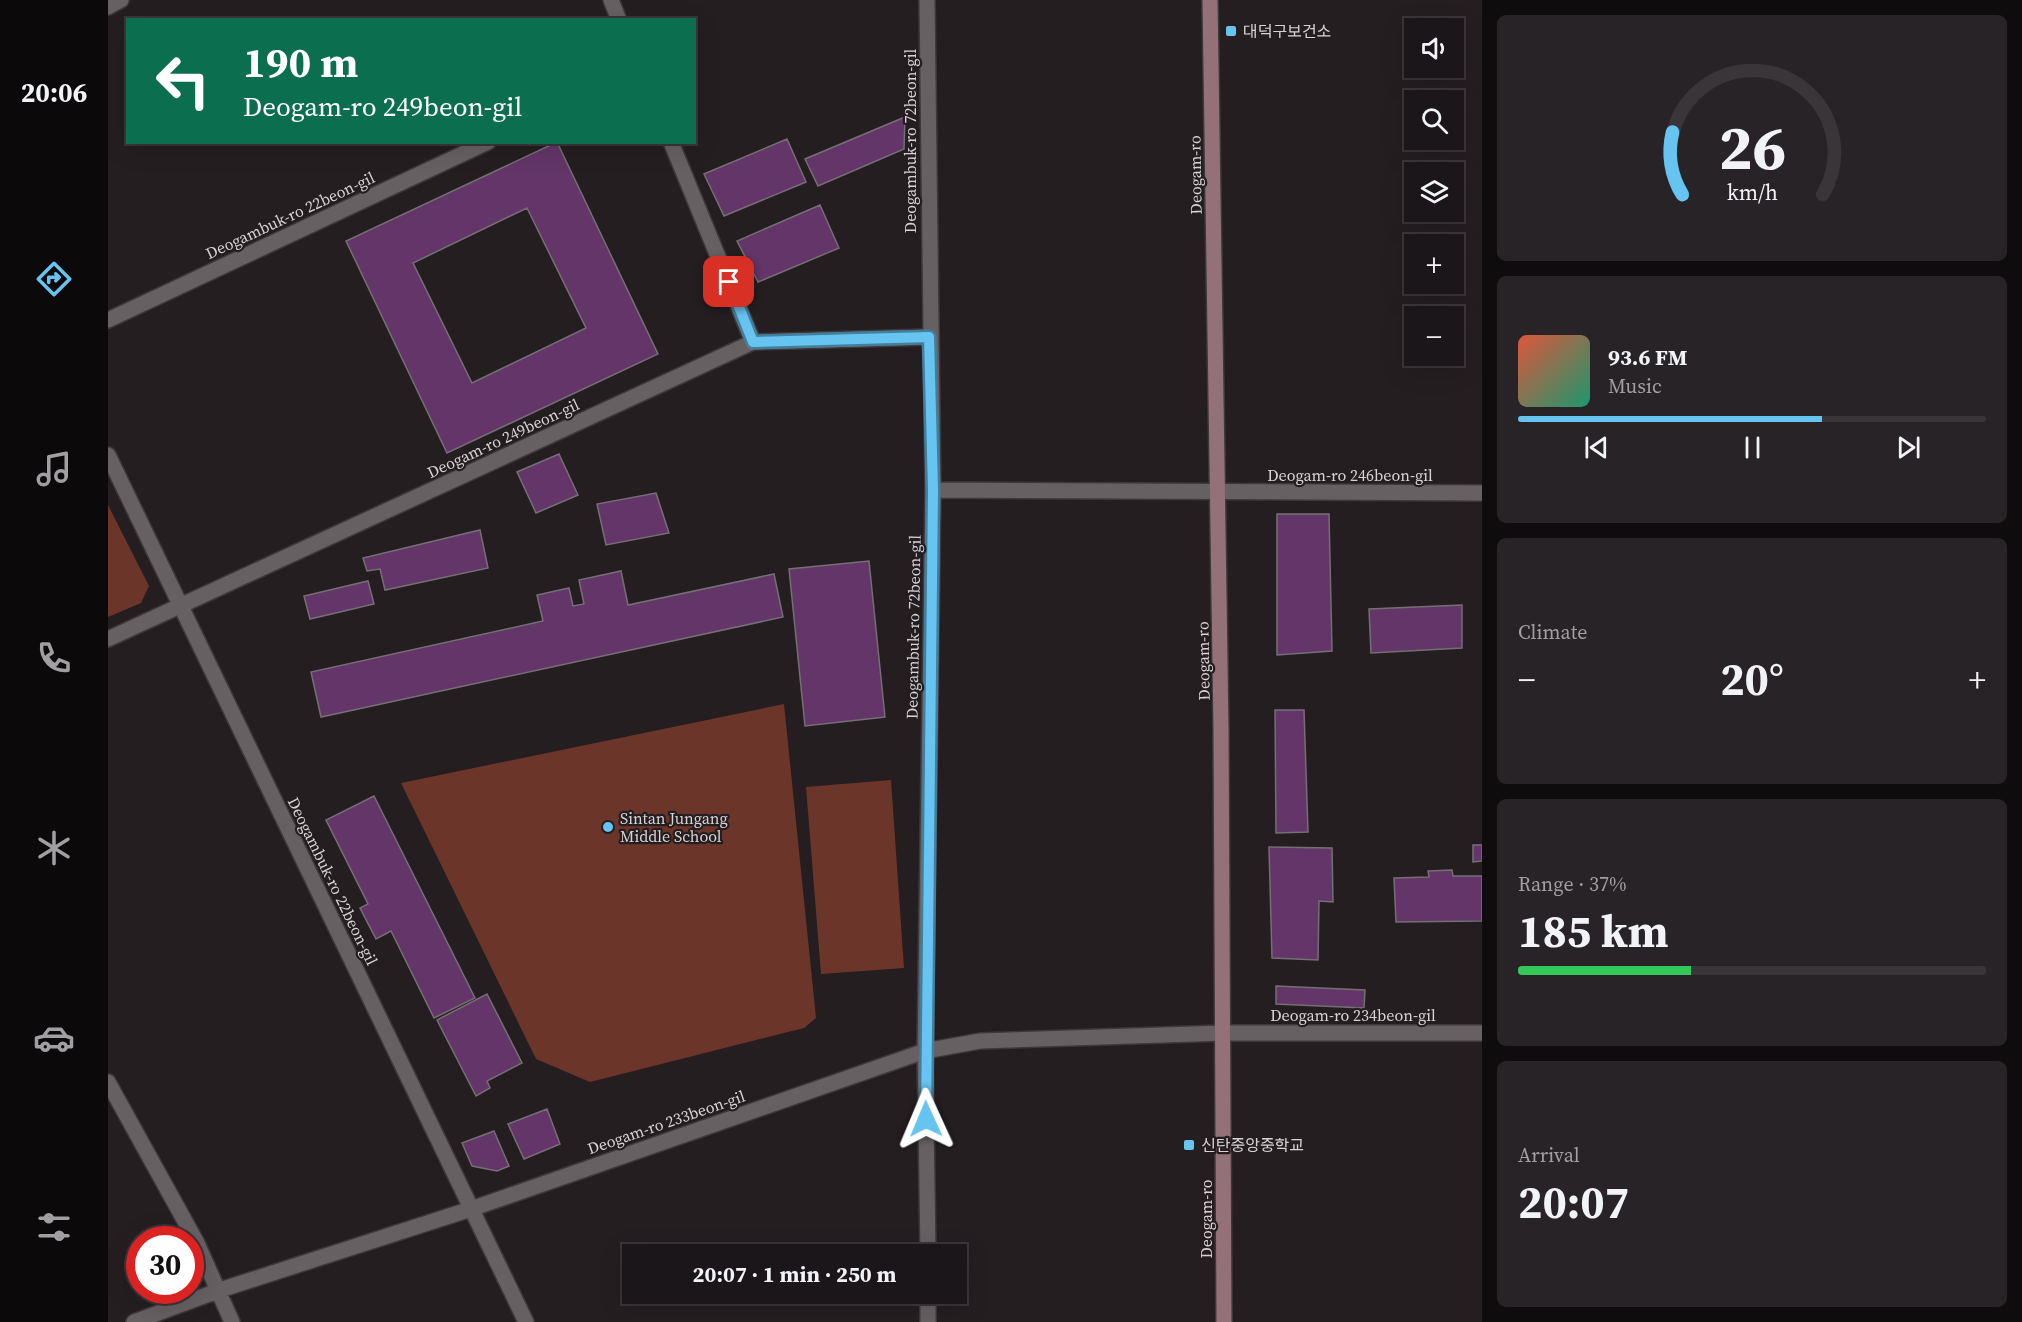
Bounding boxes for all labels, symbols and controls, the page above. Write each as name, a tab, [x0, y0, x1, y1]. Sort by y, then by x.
map controls	[1404, 18, 1464, 366]
button: sound	[1404, 18, 1464, 78]
place label: 대덕구보건소	[1243, 20, 1331, 42]
marker: 대덕구보건소	[1224, 24, 1238, 38]
text: 190 m	[243, 33, 358, 91]
icon: left	[144, 42, 222, 120]
street label: Deogambuk-ro 72beon-gil	[899, 49, 921, 233]
text: 20:06	[21, 74, 87, 111]
text: Deogam-ro 249beon-gil	[243, 88, 522, 125]
button: search	[1404, 90, 1464, 150]
text: 26	[1718, 104, 1786, 190]
street label: Deogam-ro	[1183, 135, 1207, 215]
button: layers	[1404, 162, 1464, 222]
street label: Deogambuk-ro 22beon-gil	[202, 166, 378, 264]
text: km/h	[1726, 179, 1778, 208]
button: +	[1404, 234, 1464, 294]
pin	[703, 256, 754, 307]
icon: directions	[33, 258, 75, 300]
icon: arrive	[712, 265, 745, 298]
button: −	[1404, 306, 1464, 366]
text: 93.6 FM	[1608, 342, 1687, 372]
text: Music	[1608, 372, 1662, 400]
street label: Deogam-ro 249beon-gil	[423, 393, 583, 483]
icon: previous	[1580, 431, 1613, 464]
icon: pause	[1736, 431, 1769, 464]
icon: next	[1892, 431, 1925, 464]
icon: music	[33, 448, 75, 490]
street label: Deogam-ro 246beon-gil	[1267, 464, 1433, 486]
street label: Deogambuk-ro 72beon-gil	[900, 534, 926, 719]
text: Climate	[1518, 618, 1587, 646]
street label: Deogam-ro	[1191, 621, 1215, 701]
icon: phone	[33, 637, 75, 679]
text: 20°	[1720, 648, 1784, 710]
text: −	[1518, 657, 1536, 702]
text: +	[1968, 657, 1986, 702]
street label: Deogambuk-ro 22beon-gil	[283, 793, 383, 969]
place label: Sintan Jungang Middle School	[620, 807, 728, 847]
marker: Sintan Jungang Middle School	[601, 820, 615, 834]
icon: climate	[33, 827, 75, 869]
text: Range · 37%	[1518, 870, 1627, 898]
text: 185 km	[1518, 900, 1669, 962]
street label: Deogam-ro 234beon-gil	[1270, 1004, 1436, 1026]
icon: car	[33, 1017, 75, 1059]
street label: Deogam-ro 233beon-gil	[584, 1085, 748, 1159]
position arrow	[894, 1087, 958, 1151]
place label: 신탄중앙중학교	[1201, 1134, 1304, 1156]
marker: 신탄중앙중학교	[1182, 1138, 1196, 1152]
text: Arrival	[1518, 1141, 1580, 1169]
text: 20:07	[1518, 1171, 1629, 1233]
street label: Deogam-ro	[1195, 1179, 1217, 1259]
icon: filters	[33, 1206, 75, 1248]
speed limit sign: 30	[126, 1226, 204, 1304]
text: 20:07 · 1 min · 250 m	[693, 1259, 896, 1289]

